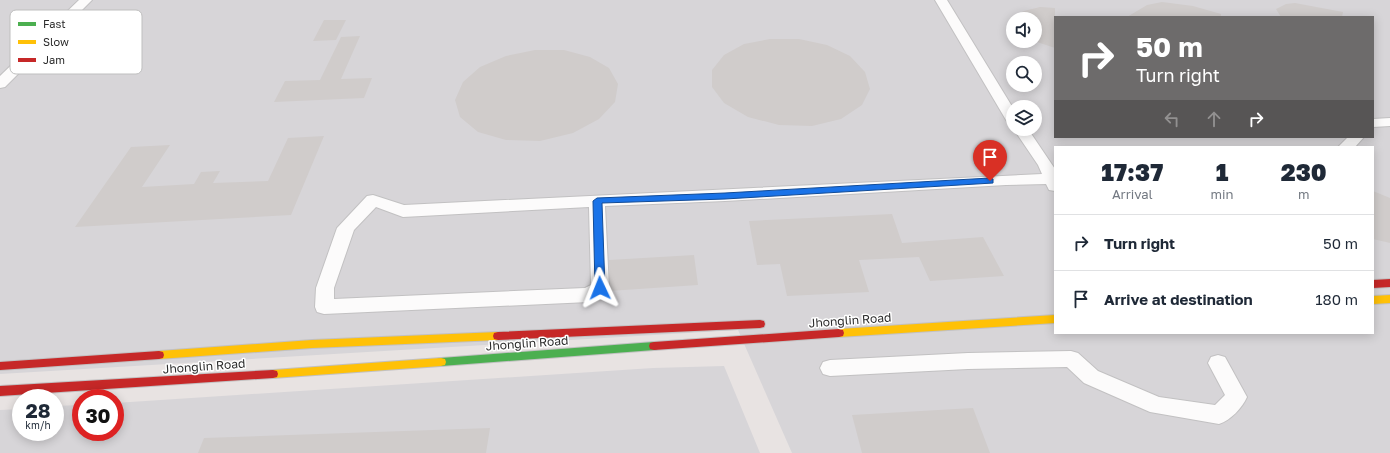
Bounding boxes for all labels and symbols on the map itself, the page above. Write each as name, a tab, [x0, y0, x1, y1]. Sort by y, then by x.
legend	[10, 10, 142, 74]
text: Fast	[43, 17, 66, 30]
text: Slow	[43, 35, 69, 48]
text: Jam	[43, 53, 65, 66]
pin	[973, 140, 1007, 181]
position arrow	[579, 267, 621, 309]
street label: Jhonglin Road	[808, 310, 892, 330]
street label: Jhonglin Road	[485, 333, 569, 353]
street label: Jhonglin Road	[162, 356, 246, 376]
speed limit sign: 30	[72, 389, 124, 441]

